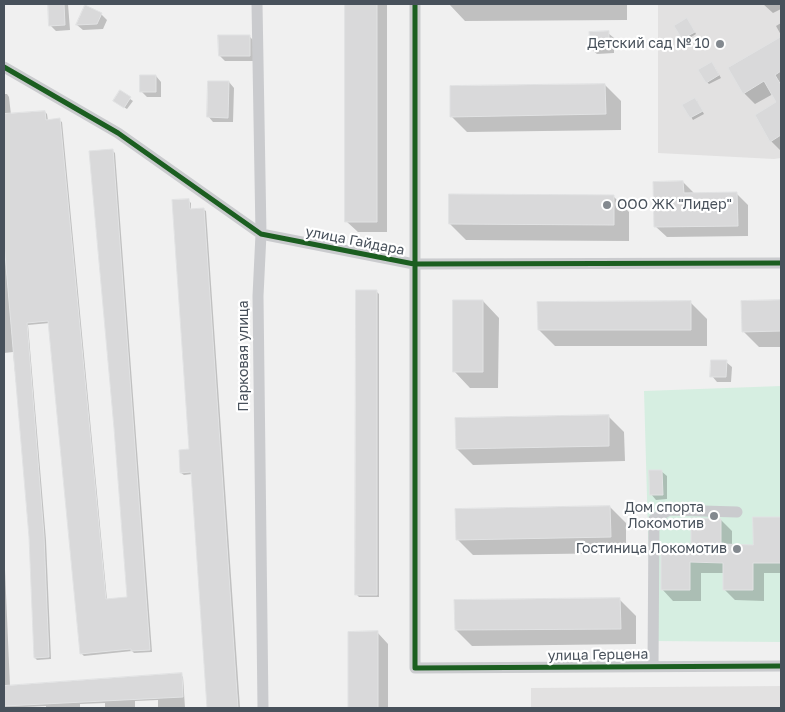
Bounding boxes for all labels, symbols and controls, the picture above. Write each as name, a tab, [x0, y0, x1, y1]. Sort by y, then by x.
place label: Детский сад № 10	[587, 36, 710, 52]
marker: Детский сад № 10	[714, 38, 726, 50]
place label: ООО ЖК "Лидер"	[617, 197, 732, 213]
marker: ООО ЖК "Лидер"	[601, 199, 613, 211]
street label: улица Гайдара	[304, 223, 406, 259]
street label: Парковая улица	[236, 300, 252, 412]
place label: Дом спорта Локомотив	[625, 500, 704, 532]
marker: Дом спорта Локомотив	[708, 510, 720, 522]
place label: Гостиница Локомотив	[576, 541, 727, 557]
marker: Гостиница Локомотив	[731, 543, 743, 555]
street label: улица Герцена	[547, 646, 649, 664]

